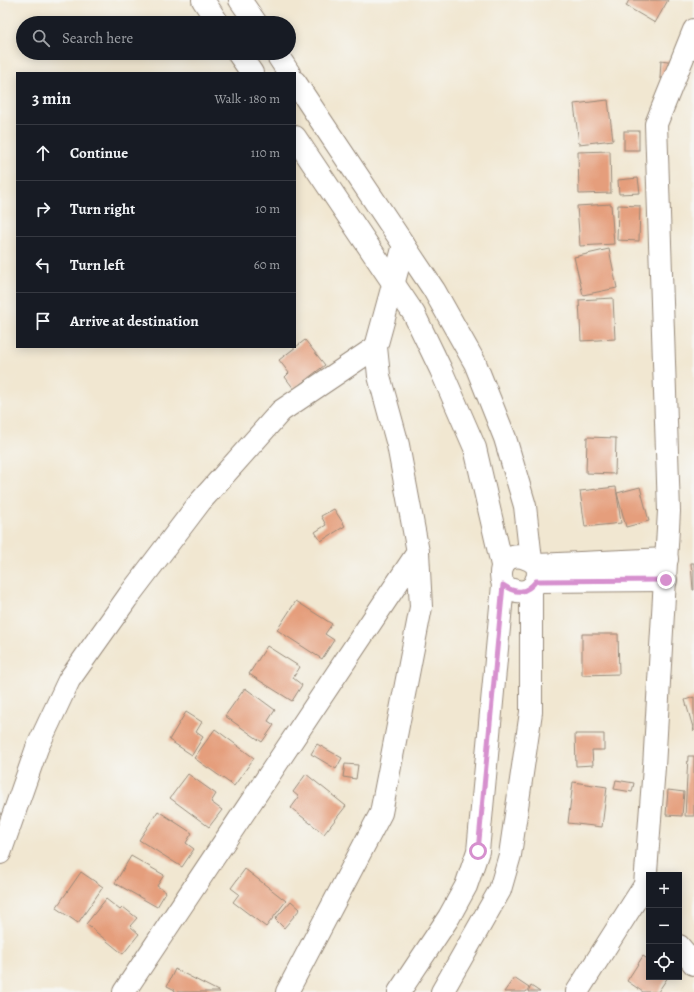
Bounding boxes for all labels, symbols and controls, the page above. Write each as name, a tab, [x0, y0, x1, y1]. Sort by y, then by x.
search box	[16, 16, 296, 60]
icon: search	[30, 27, 52, 49]
text: Search here	[62, 28, 133, 48]
text: 3 min	[32, 87, 71, 110]
text: Walk · 180 m	[214, 90, 280, 107]
icon: ahead	[32, 142, 54, 164]
text: Continue	[70, 143, 128, 163]
text: 110 m	[251, 144, 280, 161]
icon: right	[32, 198, 54, 220]
text: Turn right	[70, 199, 135, 219]
text: 10 m	[255, 200, 280, 217]
icon: left	[32, 254, 54, 276]
text: Turn left	[70, 255, 125, 275]
text: 60 m	[254, 256, 280, 273]
icon: arrive	[32, 310, 54, 332]
text: Arrive at destination	[70, 311, 199, 331]
route end	[657, 571, 675, 589]
route start	[469, 842, 487, 860]
map controls	[646, 872, 682, 980]
button: +	[646, 872, 682, 908]
button: −	[646, 908, 682, 944]
button: locate	[646, 944, 682, 980]

